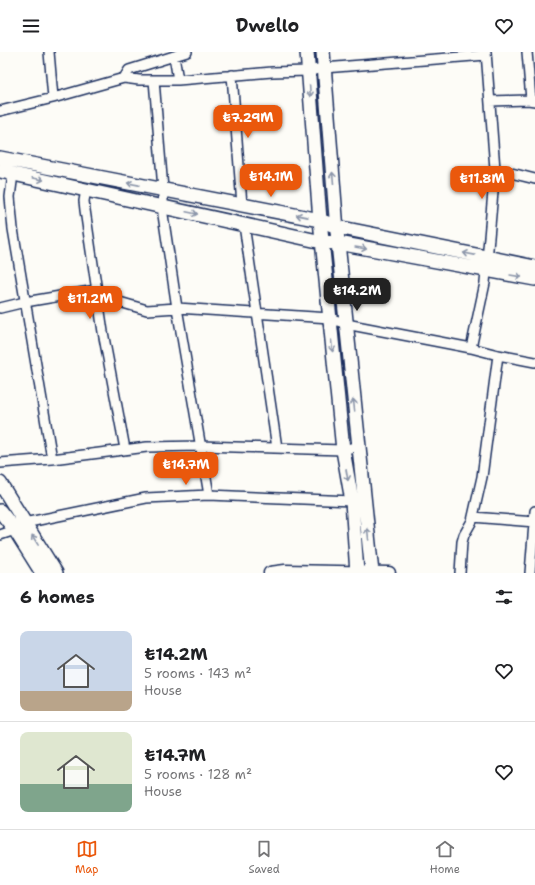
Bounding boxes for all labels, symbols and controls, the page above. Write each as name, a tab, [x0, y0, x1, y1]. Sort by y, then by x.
text: Dwello	[236, 14, 299, 38]
icon: menu	[20, 15, 42, 37]
icon: heart	[493, 15, 515, 37]
one-way arrow	[306, 84, 313, 97]
pin: ₺7.29M	[215, 105, 281, 139]
text: ₺7.29M	[222, 109, 274, 126]
pin: ₺14.1M	[238, 164, 304, 198]
pin: ₺11.8M	[449, 166, 515, 200]
text: ₺14.1M	[249, 168, 293, 185]
text: ₺11.8M	[459, 170, 505, 187]
one-way arrow	[329, 172, 336, 185]
one-way arrow	[31, 176, 44, 184]
one-way arrow	[127, 179, 140, 187]
one-way arrow	[186, 210, 199, 218]
one-way arrow	[296, 212, 309, 220]
one-way arrow	[354, 244, 367, 252]
one-way arrow	[463, 249, 476, 257]
one-way arrow	[509, 272, 522, 280]
pin: ₺14.2M	[324, 278, 390, 312]
text: ₺14.2M	[333, 282, 381, 299]
pin: ₺11.2M	[57, 286, 123, 320]
text: ₺11.2M	[67, 290, 113, 307]
one-way arrow	[329, 339, 336, 352]
one-way arrow	[350, 399, 358, 412]
pin: ₺14.7M	[153, 452, 219, 486]
text: ₺14.7M	[162, 456, 210, 473]
one-way arrow	[343, 468, 351, 481]
one-way arrow	[364, 528, 372, 541]
one-way arrow	[31, 535, 39, 546]
text: 6 homes	[20, 586, 95, 608]
icon: filters	[493, 586, 515, 608]
text: ₺14.2M	[144, 643, 208, 665]
icon: home	[52, 647, 100, 695]
icon: heart	[493, 660, 515, 682]
text: 5 rooms · 143 m²	[144, 665, 252, 682]
text: House	[144, 682, 182, 699]
text: ₺14.7M	[144, 744, 206, 766]
icon: home	[52, 748, 100, 796]
icon: heart	[493, 761, 515, 783]
text: 5 rooms · 128 m²	[144, 766, 252, 783]
text: House	[144, 783, 182, 800]
tab: Map	[75, 838, 99, 877]
tab: Saved	[249, 838, 280, 877]
tab: Home	[430, 838, 460, 877]

